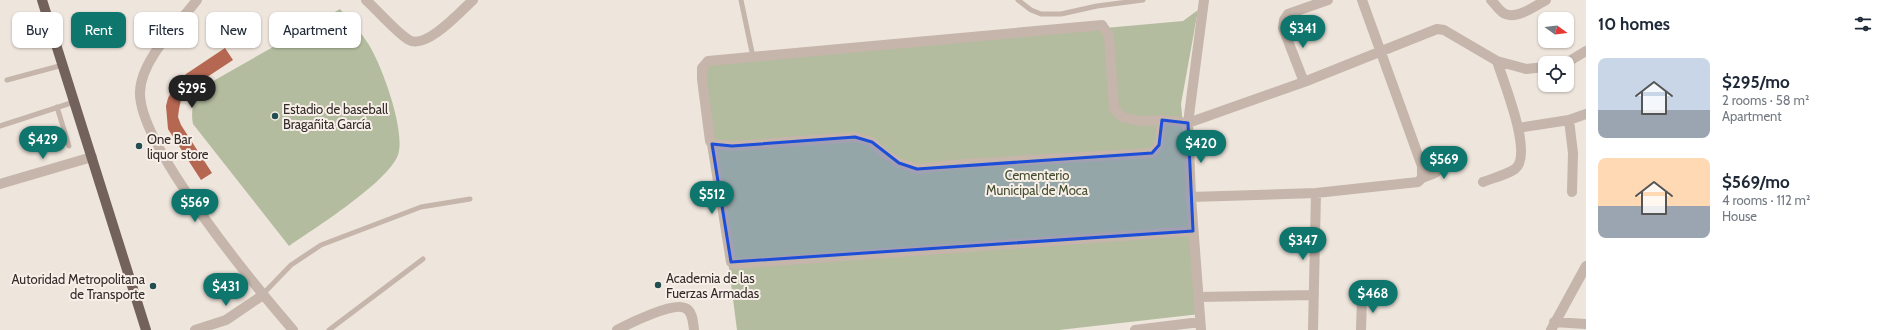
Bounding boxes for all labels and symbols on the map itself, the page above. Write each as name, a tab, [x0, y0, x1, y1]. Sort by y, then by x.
north arrow	[1538, 12, 1574, 48]
pin: $341	[1279, 15, 1327, 49]
pin: $295	[168, 75, 216, 109]
place label: Estadio de baseball Bragañita García	[283, 101, 388, 132]
marker: Estadio de baseball Bragañita García	[270, 111, 280, 121]
pin: $429	[19, 126, 67, 160]
pin: $420	[1177, 130, 1225, 164]
place label: One Bar liquor store	[147, 131, 209, 162]
marker: One Bar liquor store	[134, 141, 144, 151]
pin: $569	[1420, 146, 1468, 180]
park label: Cementerio Municipal de Moca	[986, 167, 1089, 198]
pin: $512	[688, 181, 736, 215]
pin: $569	[171, 189, 219, 223]
pin: $347	[1279, 227, 1327, 261]
place label: Academia de las Fuerzas Armadas	[666, 270, 760, 301]
place label: Autoridad Metropolitana de Transporte	[12, 271, 146, 302]
pin: $431	[202, 273, 250, 307]
marker: Academia de las Fuerzas Armadas	[653, 280, 663, 290]
pin: $468	[1349, 280, 1397, 314]
marker: Autoridad Metropolitana de Transporte	[148, 281, 158, 291]

